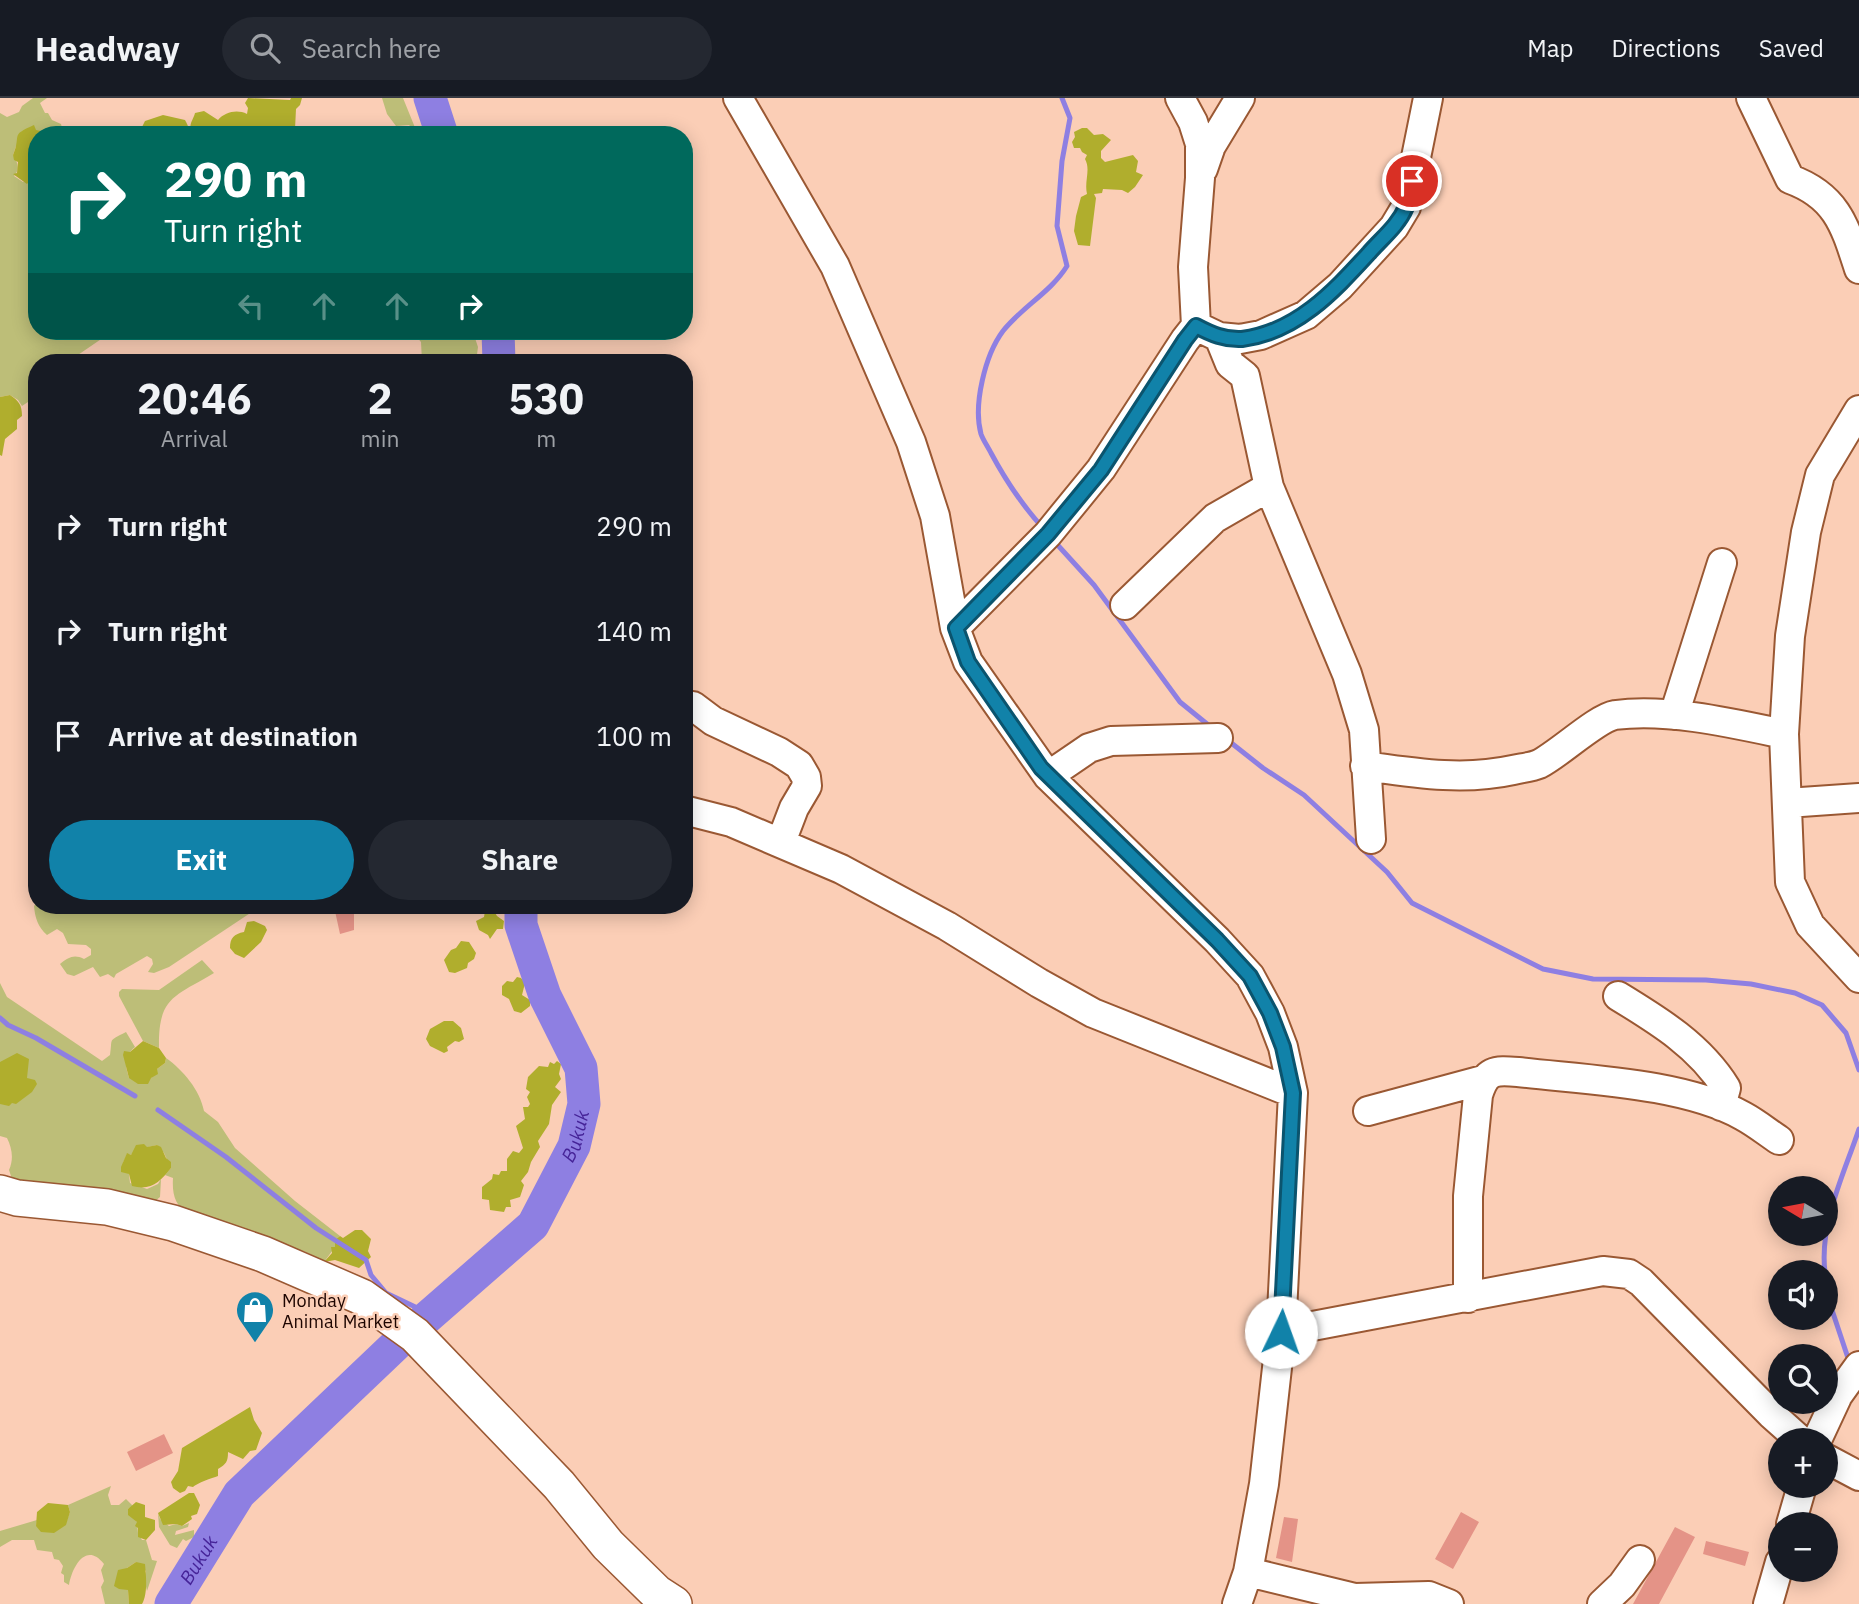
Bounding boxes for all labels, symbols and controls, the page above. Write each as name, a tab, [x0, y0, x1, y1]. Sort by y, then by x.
search box	[222, 17, 712, 80]
text: Headway	[35, 27, 180, 70]
icon: search	[246, 29, 284, 67]
text: Search here	[302, 31, 441, 65]
text: Map	[1527, 32, 1573, 64]
text: Directions	[1611, 32, 1721, 64]
text: Saved	[1759, 32, 1824, 64]
text: 290 m	[164, 147, 308, 210]
pin	[1382, 151, 1442, 211]
icon: right	[49, 154, 140, 245]
icon: arrive	[1393, 162, 1431, 200]
text: Turn right	[164, 209, 302, 251]
icon: left	[232, 287, 270, 325]
icon: ahead	[305, 287, 343, 325]
icon: ahead	[378, 287, 416, 325]
icon: right	[451, 287, 489, 325]
text: 20:46	[137, 371, 252, 426]
text: 2	[367, 371, 393, 426]
text: 530	[508, 371, 584, 426]
text: Arrival	[161, 423, 228, 453]
text: min	[361, 423, 399, 453]
text: m	[536, 423, 556, 453]
icon: right	[49, 507, 87, 545]
text: Turn right	[108, 509, 227, 543]
text: 290 m	[596, 509, 672, 543]
icon: right	[49, 612, 87, 650]
text: Turn right	[108, 614, 227, 648]
text: 140 m	[596, 614, 672, 648]
icon: arrive	[49, 717, 87, 755]
text: Arrive at destination	[108, 719, 358, 753]
text: 100 m	[596, 719, 672, 753]
button: Exit	[49, 820, 354, 900]
button: Share	[368, 820, 672, 900]
water label: Bukuk	[556, 1107, 594, 1166]
north arrow	[1768, 1176, 1838, 1246]
map controls	[1768, 1176, 1838, 1582]
button: sound	[1768, 1260, 1838, 1330]
shop icon: Monday Animal Market	[234, 1289, 276, 1344]
place label: Monday Animal Market	[282, 1289, 399, 1333]
position arrow	[1244, 1295, 1318, 1369]
button: search	[1768, 1344, 1838, 1414]
button: +	[1768, 1428, 1838, 1498]
button: −	[1768, 1512, 1838, 1582]
water label: Bukuk	[174, 1530, 223, 1589]

